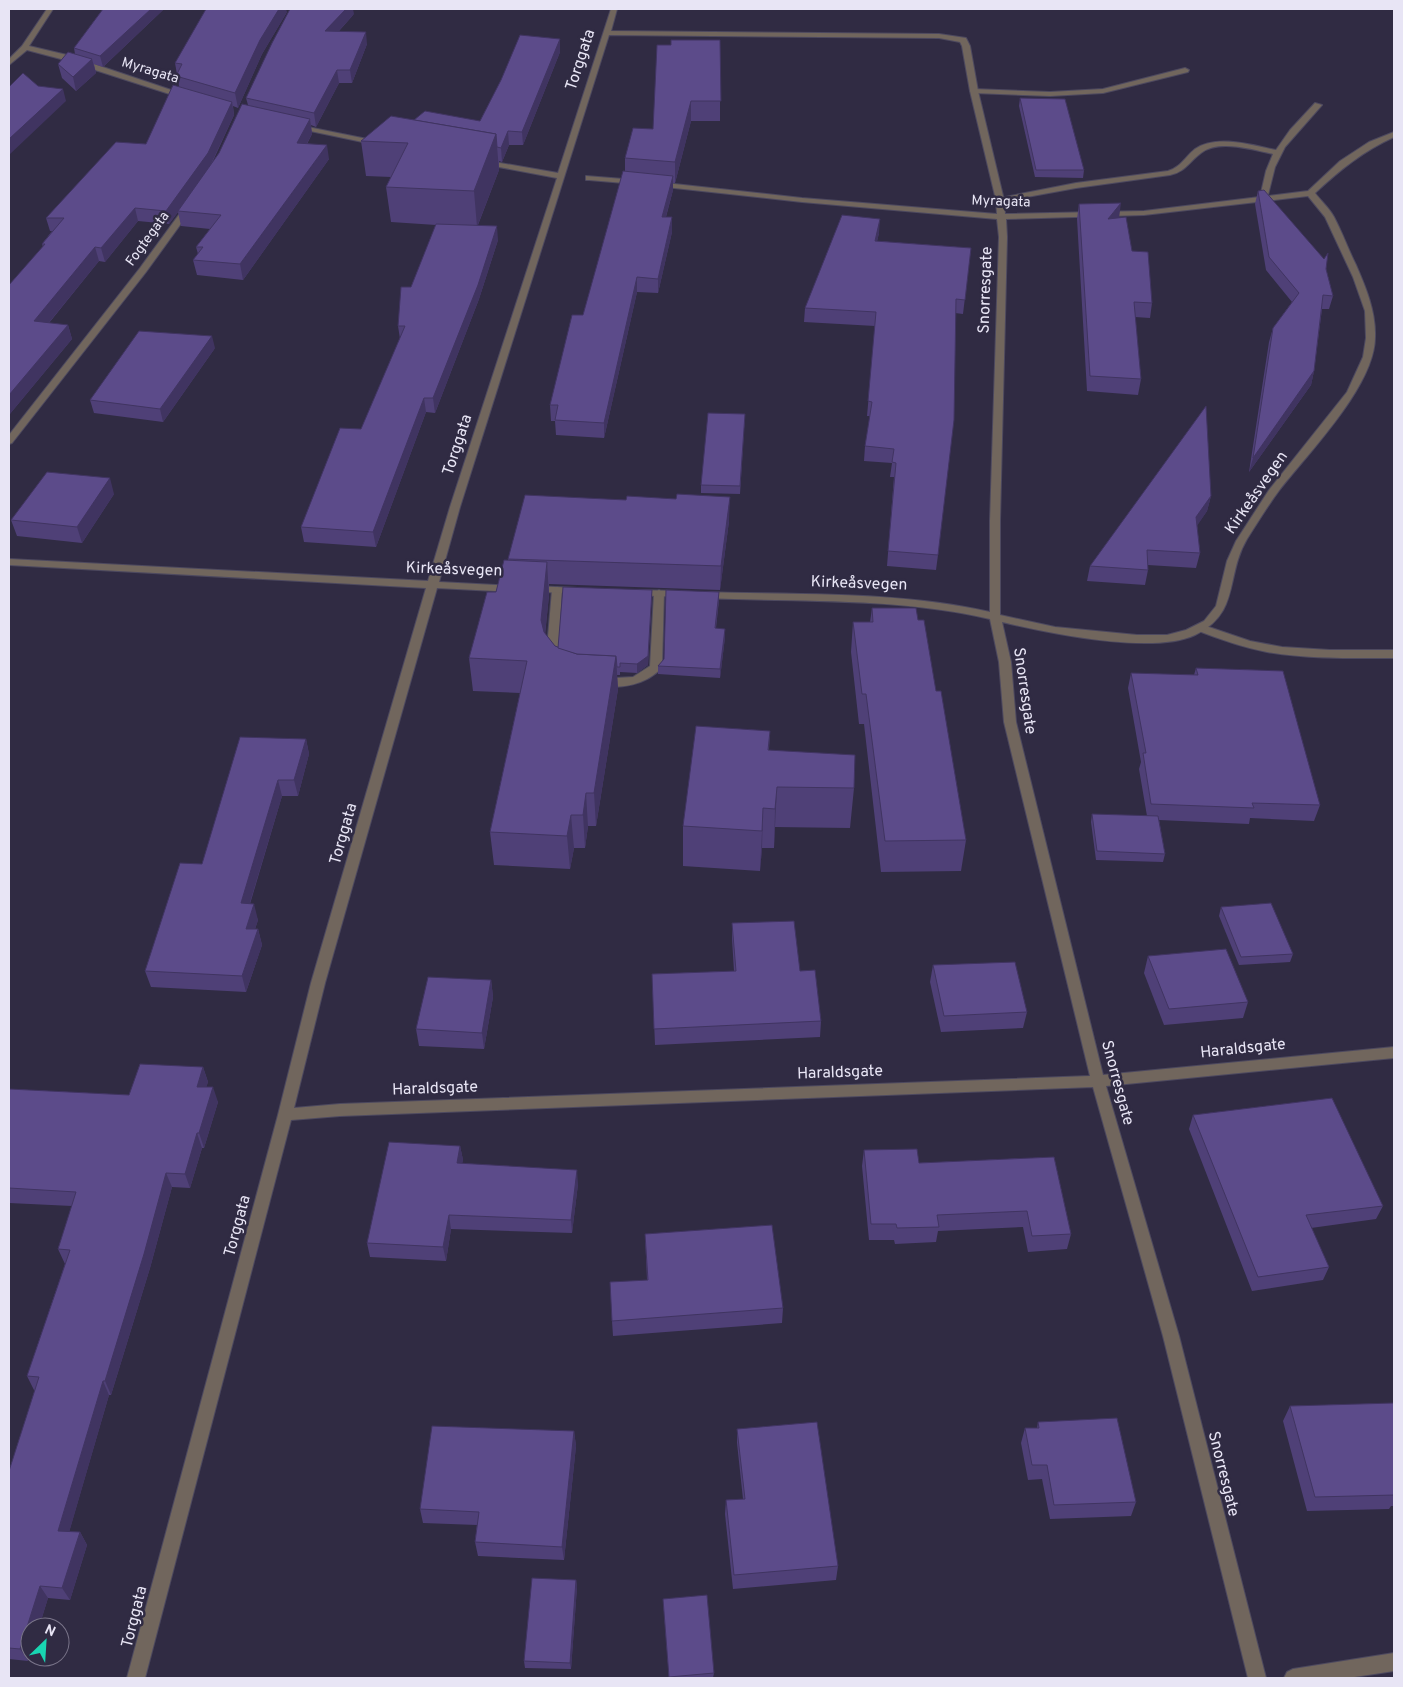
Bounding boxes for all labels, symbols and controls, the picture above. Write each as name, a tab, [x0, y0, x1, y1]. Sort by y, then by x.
street label: Torggata	[562, 27, 600, 93]
street label: Myragata	[119, 54, 181, 88]
street label: Myragata	[971, 192, 1031, 212]
street label: Fogtegata	[123, 208, 173, 270]
street label: Snorresgate	[974, 246, 998, 334]
street label: Torggata	[439, 412, 477, 478]
street label: Kirkeåsvegen	[1221, 448, 1293, 538]
street label: Kirkeåsvegen	[405, 558, 503, 582]
street label: Kirkeåsvegen	[810, 572, 908, 596]
street label: Snorresgate	[1008, 646, 1040, 736]
street label: Torggata	[326, 801, 362, 867]
street label: Haraldsgate	[1199, 1035, 1287, 1063]
street label: Snorresgate	[1096, 1038, 1138, 1128]
street label: Haraldsgate	[797, 1062, 883, 1084]
street label: Haraldsgate	[392, 1078, 478, 1100]
street label: Torggata	[220, 1193, 256, 1259]
street label: Snorresgate	[1203, 1429, 1243, 1519]
street label: Torggata	[118, 1584, 152, 1650]
north arrow	[20, 1617, 70, 1667]
text: N	[42, 1622, 58, 1641]

